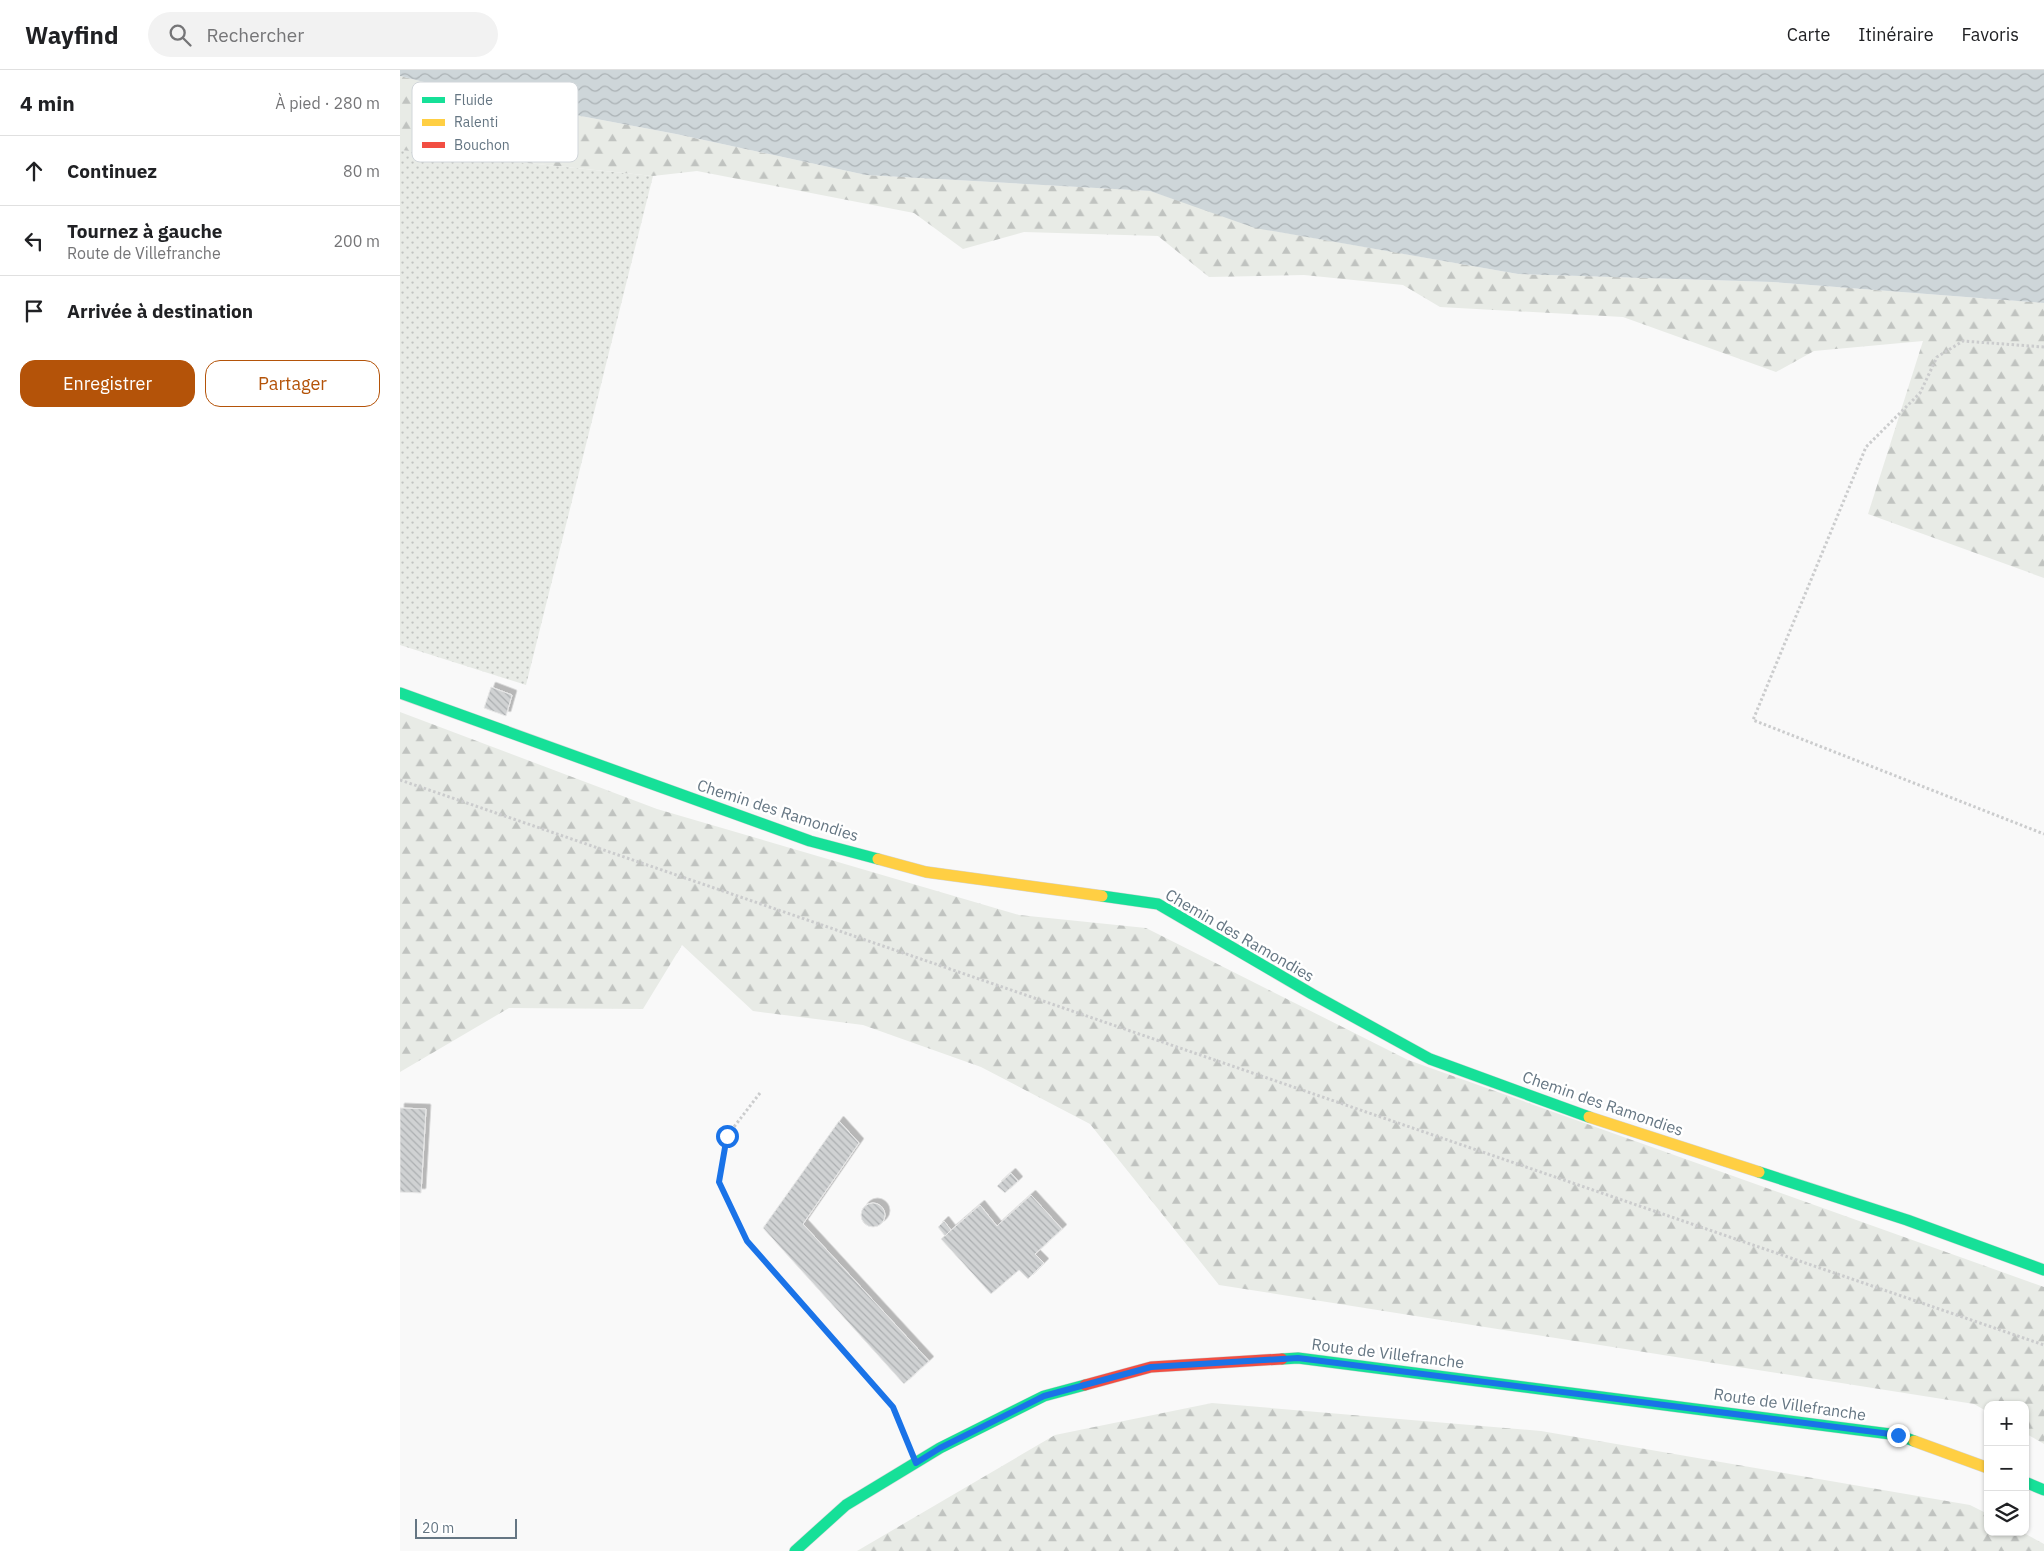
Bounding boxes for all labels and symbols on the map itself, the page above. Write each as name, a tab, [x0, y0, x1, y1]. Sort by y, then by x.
legend	[412, 82, 578, 162]
text: Fluide	[454, 91, 493, 109]
text: Ralenti	[454, 113, 498, 131]
text: Bouchon	[454, 136, 510, 154]
street label: Chemin des Ramondies	[695, 774, 861, 846]
street label: Chemin des Ramondies	[1162, 884, 1318, 986]
street label: Chemin des Ramondies	[1520, 1066, 1686, 1140]
route start	[716, 1125, 739, 1148]
street label: Route de Villefranche	[1311, 1334, 1466, 1372]
street label: Route de Villefranche	[1713, 1383, 1868, 1425]
route end	[1887, 1424, 1910, 1447]
scale bar	[415, 1516, 518, 1539]

